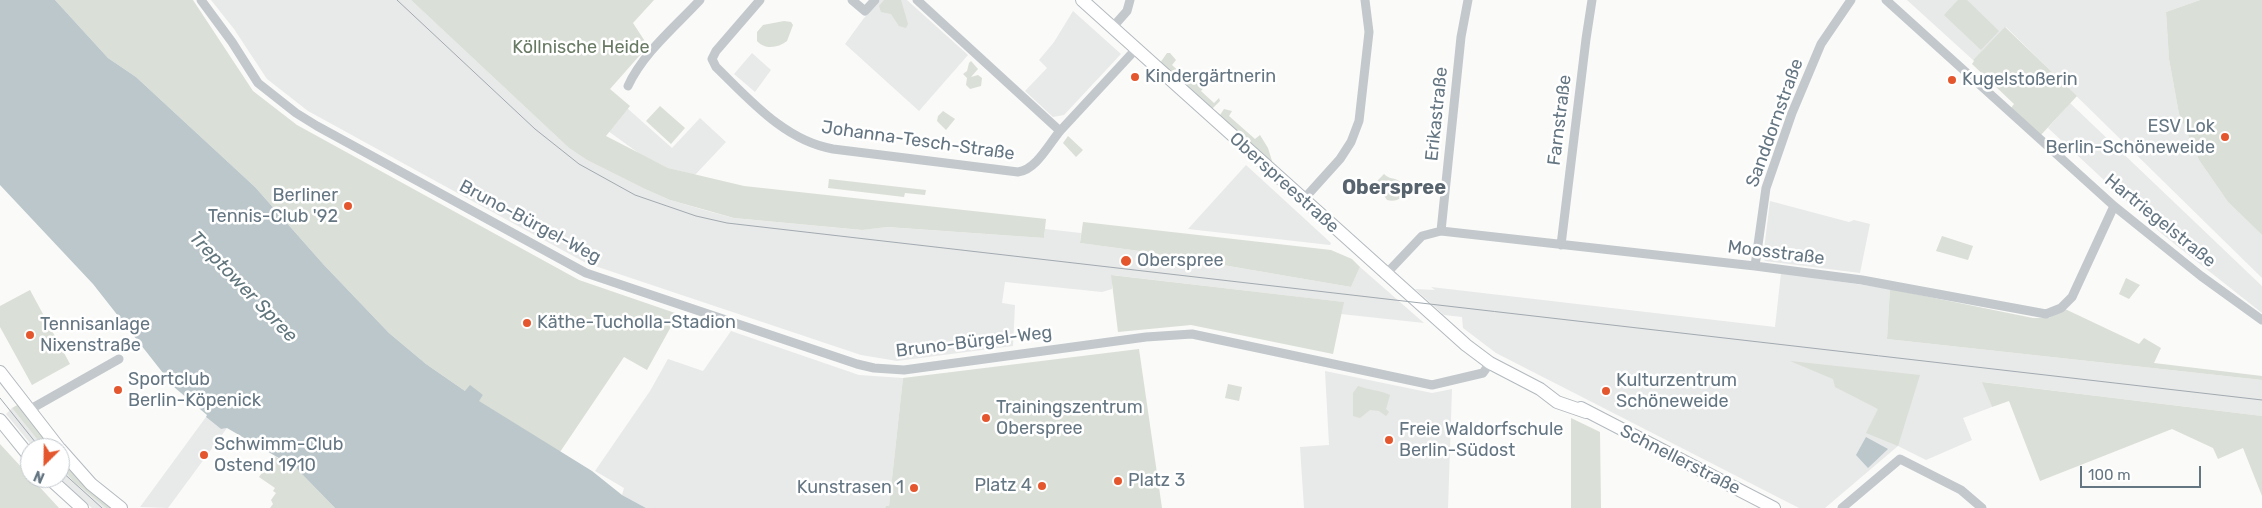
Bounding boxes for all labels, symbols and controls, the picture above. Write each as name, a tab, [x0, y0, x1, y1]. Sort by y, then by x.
park label: Köllnische Heide	[512, 37, 650, 59]
street label: Sanddornstraße	[1742, 56, 1808, 190]
place label: Kindergärtnerin	[1145, 66, 1276, 88]
street label: Erikastraße	[1421, 66, 1453, 162]
place label: Kugelstoßerin	[1962, 69, 2078, 91]
marker: Kindergärtnerin	[1129, 71, 1141, 83]
street label: Farnstraße	[1544, 73, 1576, 167]
marker: Kugelstoßerin	[1946, 74, 1958, 86]
place label: ESV Lok Berlin-Schöneweide	[2045, 116, 2215, 158]
street label: Johanna-Tesch-Straße	[820, 117, 1016, 165]
street label: Oberspreestraße	[1225, 128, 1343, 238]
marker: ESV Lok Berlin-Schöneweide	[2219, 131, 2231, 143]
street label: Hartriegelstraße	[2100, 170, 2220, 272]
street label: Bruno-Bürgel-Weg	[455, 176, 605, 268]
district label: Oberspree	[1342, 176, 1446, 200]
place label: Berliner Tennis-Club '92	[208, 185, 338, 228]
marker: Berliner Tennis-Club '92	[342, 200, 354, 212]
water label: Treptower Spree	[184, 227, 302, 347]
street label: Moosstraße	[1726, 236, 1826, 270]
place label: Oberspree	[1137, 250, 1224, 272]
marker: Oberspree	[1119, 254, 1133, 268]
place label: Käthe-Tucholla-Stadion	[537, 312, 736, 334]
place label: Tennisanlage Nixenstraße	[40, 314, 150, 356]
marker: Käthe-Tucholla-Stadion	[521, 317, 533, 329]
street label: Bruno-Bürgel-Weg	[895, 322, 1053, 362]
marker: Tennisanlage Nixenstraße	[24, 329, 36, 341]
place label: Sportclub Berlin-Köpenick	[128, 369, 261, 412]
place label: Kulturzentrum Schöneweide	[1616, 370, 1737, 412]
marker: Sportclub Berlin-Köpenick	[112, 384, 124, 396]
marker: Kulturzentrum Schöneweide	[1600, 385, 1612, 397]
place label: Trainingszentrum Oberspree	[996, 397, 1143, 439]
marker: Trainingszentrum Oberspree	[980, 412, 992, 424]
place label: Freie Waldorfschule Berlin-Südost	[1399, 419, 1563, 462]
street label: Schnellerstraße	[1616, 420, 1744, 500]
place label: Schwimm-Club Ostend 1910	[214, 434, 343, 476]
marker: Freie Waldorfschule Berlin-Südost	[1383, 434, 1395, 446]
north arrow	[20, 438, 70, 488]
marker: Schwimm-Club Ostend 1910	[198, 449, 210, 461]
scale bar	[2082, 456, 2203, 488]
text: 100 m	[2088, 466, 2130, 484]
text: N	[31, 467, 47, 486]
place label: Platz 3	[1128, 470, 1185, 492]
place label: Platz 4	[974, 475, 1032, 497]
marker: Platz 3	[1112, 475, 1124, 487]
place label: Kunstrasen 1	[797, 477, 904, 499]
marker: Platz 4	[1036, 480, 1048, 492]
marker: Kunstrasen 1	[908, 482, 920, 494]

